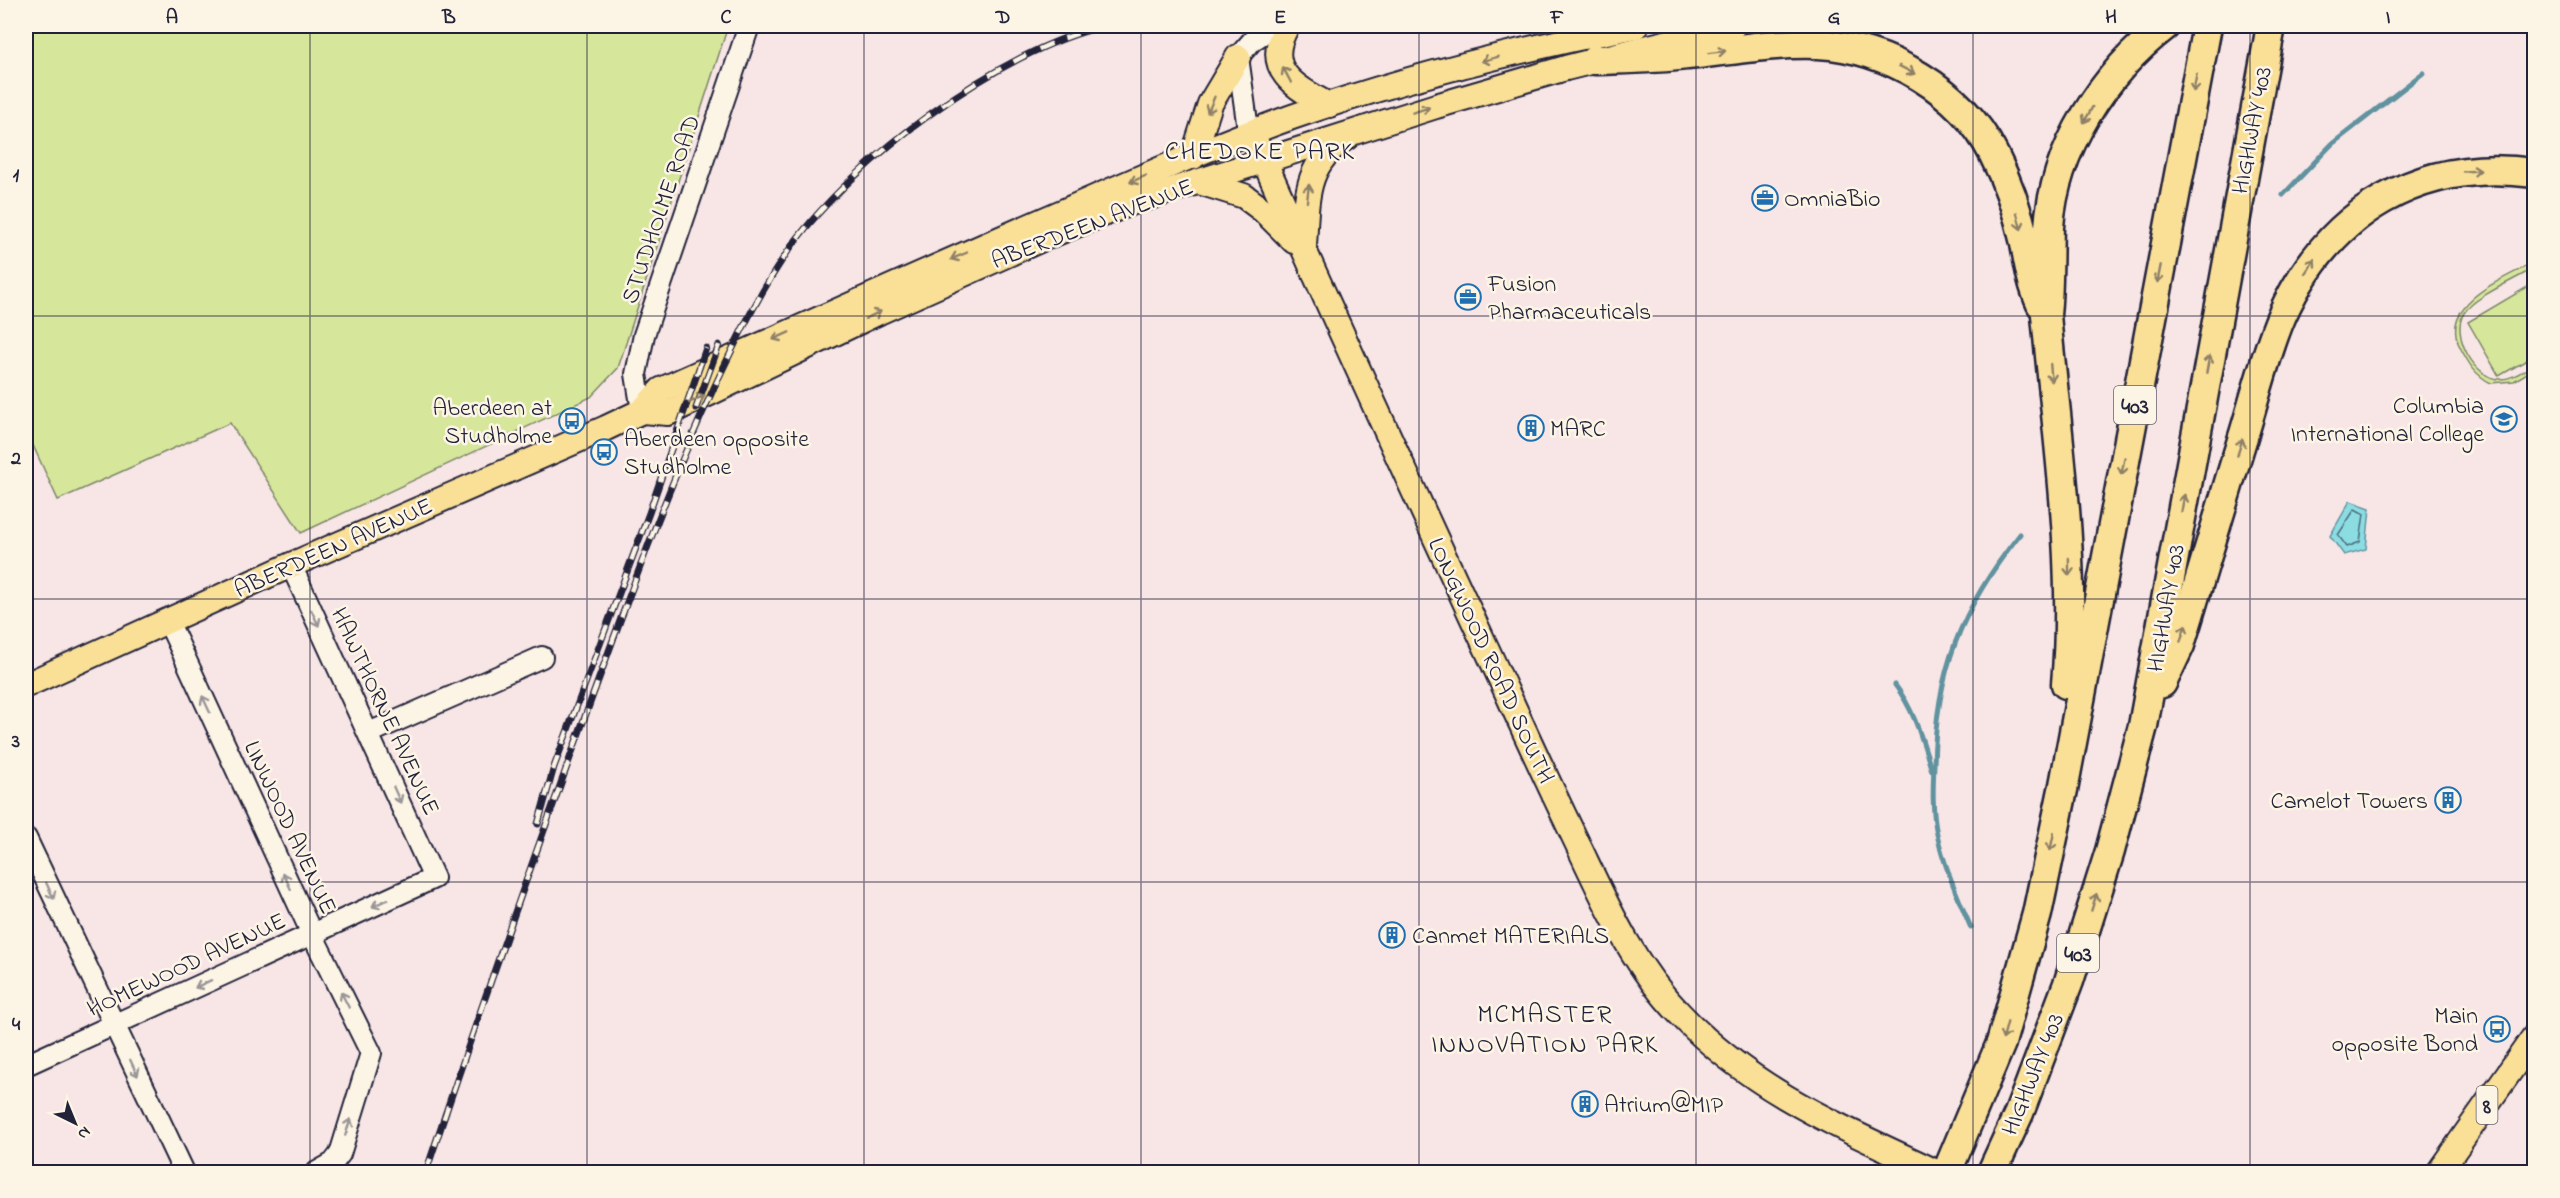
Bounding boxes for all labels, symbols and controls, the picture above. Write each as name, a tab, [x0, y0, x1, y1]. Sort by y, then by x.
text: A	[166, 4, 178, 33]
text: B	[441, 4, 456, 33]
text: C	[721, 4, 732, 33]
text: D	[995, 4, 1010, 33]
text: E	[1274, 4, 1286, 33]
text: F	[1550, 4, 1564, 33]
text: G	[1828, 4, 1841, 33]
text: H	[2105, 4, 2117, 33]
text: I	[2386, 4, 2391, 33]
one-way arrow	[1706, 46, 1726, 57]
one-way arrow	[1480, 53, 1499, 65]
one-way arrow	[1898, 64, 1916, 76]
street label: HIGHWAY 403	[2224, 64, 2283, 197]
one-way arrow	[1281, 67, 1293, 84]
one-way arrow	[2189, 73, 2200, 92]
one-way arrow	[1205, 96, 1216, 114]
one-way arrow	[1411, 104, 1430, 115]
one-way arrow	[2082, 106, 2094, 123]
street label: STUDHOLME ROAD	[614, 111, 711, 309]
district label: CHEDOKE PARK	[1165, 134, 1355, 172]
text: 1	[13, 162, 20, 191]
one-way arrow	[2462, 165, 2482, 176]
street label: ABERDEEN AVENUE	[987, 171, 1199, 280]
one-way arrow	[1130, 174, 1148, 185]
one-way arrow	[1303, 183, 1314, 203]
office icon: OmniaBio	[1750, 183, 1780, 213]
place label: OmniaBio	[1784, 183, 1880, 218]
one-way arrow	[2014, 211, 2025, 230]
one-way arrow	[951, 251, 969, 262]
one-way arrow	[2304, 258, 2316, 275]
one-way arrow	[2153, 264, 2164, 284]
place label: Fusion Pharmaceuticals	[1487, 268, 1651, 331]
office icon: Fusion Pharmaceuticals	[1453, 282, 1483, 312]
one-way arrow	[864, 308, 882, 320]
one-way arrow	[773, 330, 791, 342]
one-way arrow	[2203, 355, 2214, 375]
one-way arrow	[2046, 362, 2057, 382]
road number: 403	[2114, 386, 2156, 424]
place label: Columbia International College	[2290, 390, 2484, 453]
place label: Aberdeen at Studholme	[433, 392, 552, 455]
one-way arrow	[688, 392, 706, 404]
school or university icon: Columbia International College	[2489, 404, 2519, 434]
bus stop icon: Aberdeen at Studholme	[557, 406, 587, 436]
building icon: MARC	[1516, 413, 1546, 443]
place label: MARC	[1550, 413, 1606, 448]
place label: Aberdeen opposite Studholme	[624, 423, 809, 486]
bus stop icon: Aberdeen opposite Studholme	[589, 437, 619, 467]
one-way arrow	[2235, 438, 2246, 457]
text: 2	[10, 445, 21, 474]
one-way arrow	[2117, 456, 2128, 476]
street label: ABERDEEN AVENUE	[229, 490, 439, 609]
one-way arrow	[2178, 493, 2189, 513]
street label: LONGWOOD ROAD SOUTH	[1417, 532, 1562, 790]
street label: HIGHWAY 403	[2139, 542, 2196, 675]
one-way arrow	[2063, 556, 2075, 576]
street label: HAWTHORNE AVENUE	[320, 602, 447, 822]
one-way arrow	[310, 609, 322, 627]
one-way arrow	[2178, 624, 2189, 643]
one-way arrow	[200, 695, 212, 713]
text: 3	[11, 728, 20, 757]
street label: LINWOOD AVENUE	[233, 736, 344, 920]
place label: Camelot Towers	[2270, 785, 2428, 820]
building icon: Camelot Towers	[2433, 785, 2463, 815]
one-way arrow	[391, 786, 403, 804]
one-way arrow	[2046, 832, 2057, 851]
one-way arrow	[281, 873, 293, 891]
one-way arrow	[45, 882, 57, 900]
one-way arrow	[2089, 893, 2100, 912]
one-way arrow	[372, 897, 390, 909]
street label: HOMEWOOD AVENUE	[82, 905, 292, 1028]
building icon: Canmet MATERIALS	[1377, 920, 1407, 950]
place label: Canmet MATERIALS	[1412, 920, 1609, 955]
road number: 403	[2057, 934, 2099, 972]
one-way arrow	[195, 979, 213, 991]
one-way arrow	[339, 992, 351, 1010]
district label: MCMASTER INNOVATION PARK	[1431, 997, 1659, 1065]
place label: Main opposite Bond	[2332, 1000, 2478, 1063]
street label: HIGHWAY 403	[1994, 1009, 2075, 1141]
text: 4	[12, 1011, 21, 1040]
bus stop icon: Main opposite Bond	[2482, 1014, 2512, 1044]
one-way arrow	[1998, 1021, 2010, 1040]
one-way arrow	[128, 1058, 140, 1076]
road number: 8	[2476, 1086, 2498, 1124]
building icon: Atrium@MIP	[1570, 1089, 1600, 1119]
place label: Atrium@MIP	[1604, 1089, 1724, 1124]
north arrow	[45, 1093, 105, 1153]
one-way arrow	[344, 1118, 355, 1137]
text: N	[72, 1120, 96, 1145]

